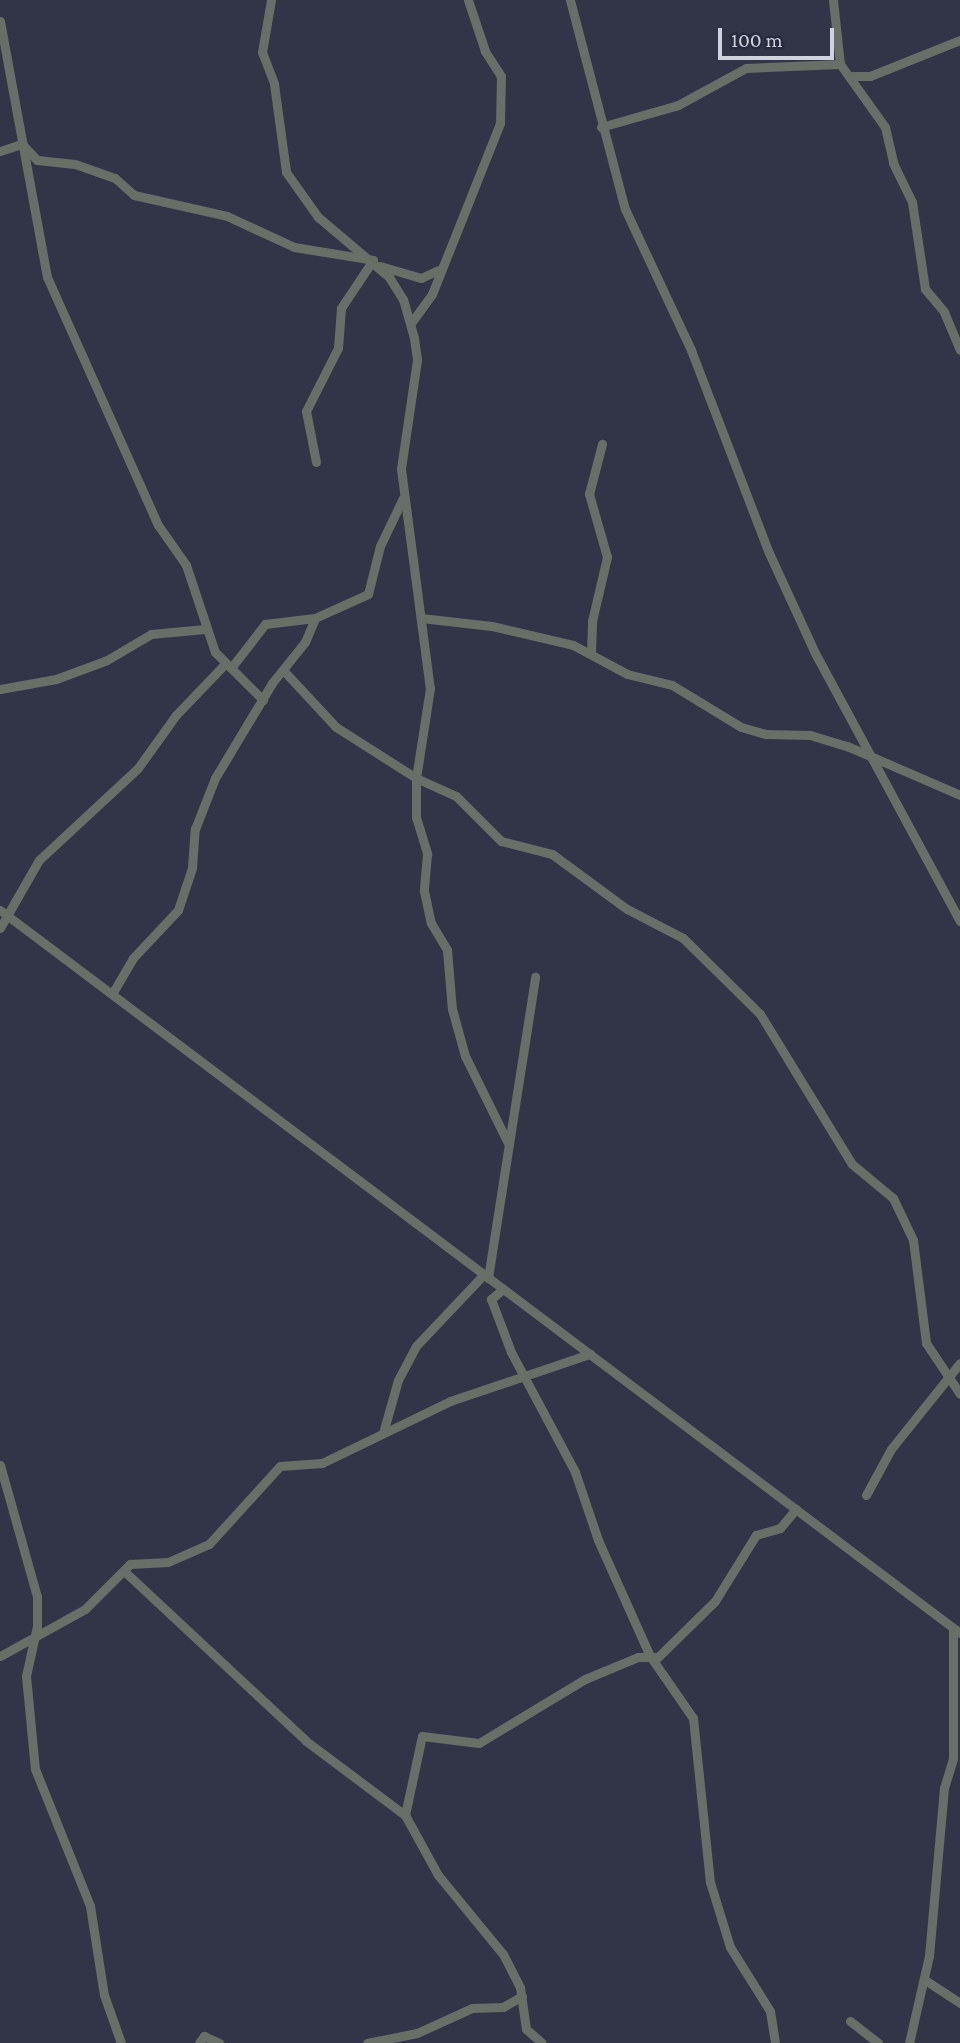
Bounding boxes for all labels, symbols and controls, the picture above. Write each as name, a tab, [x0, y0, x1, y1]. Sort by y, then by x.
scale bar	[722, 14, 838, 58]
text: 100 m	[731, 28, 783, 52]

